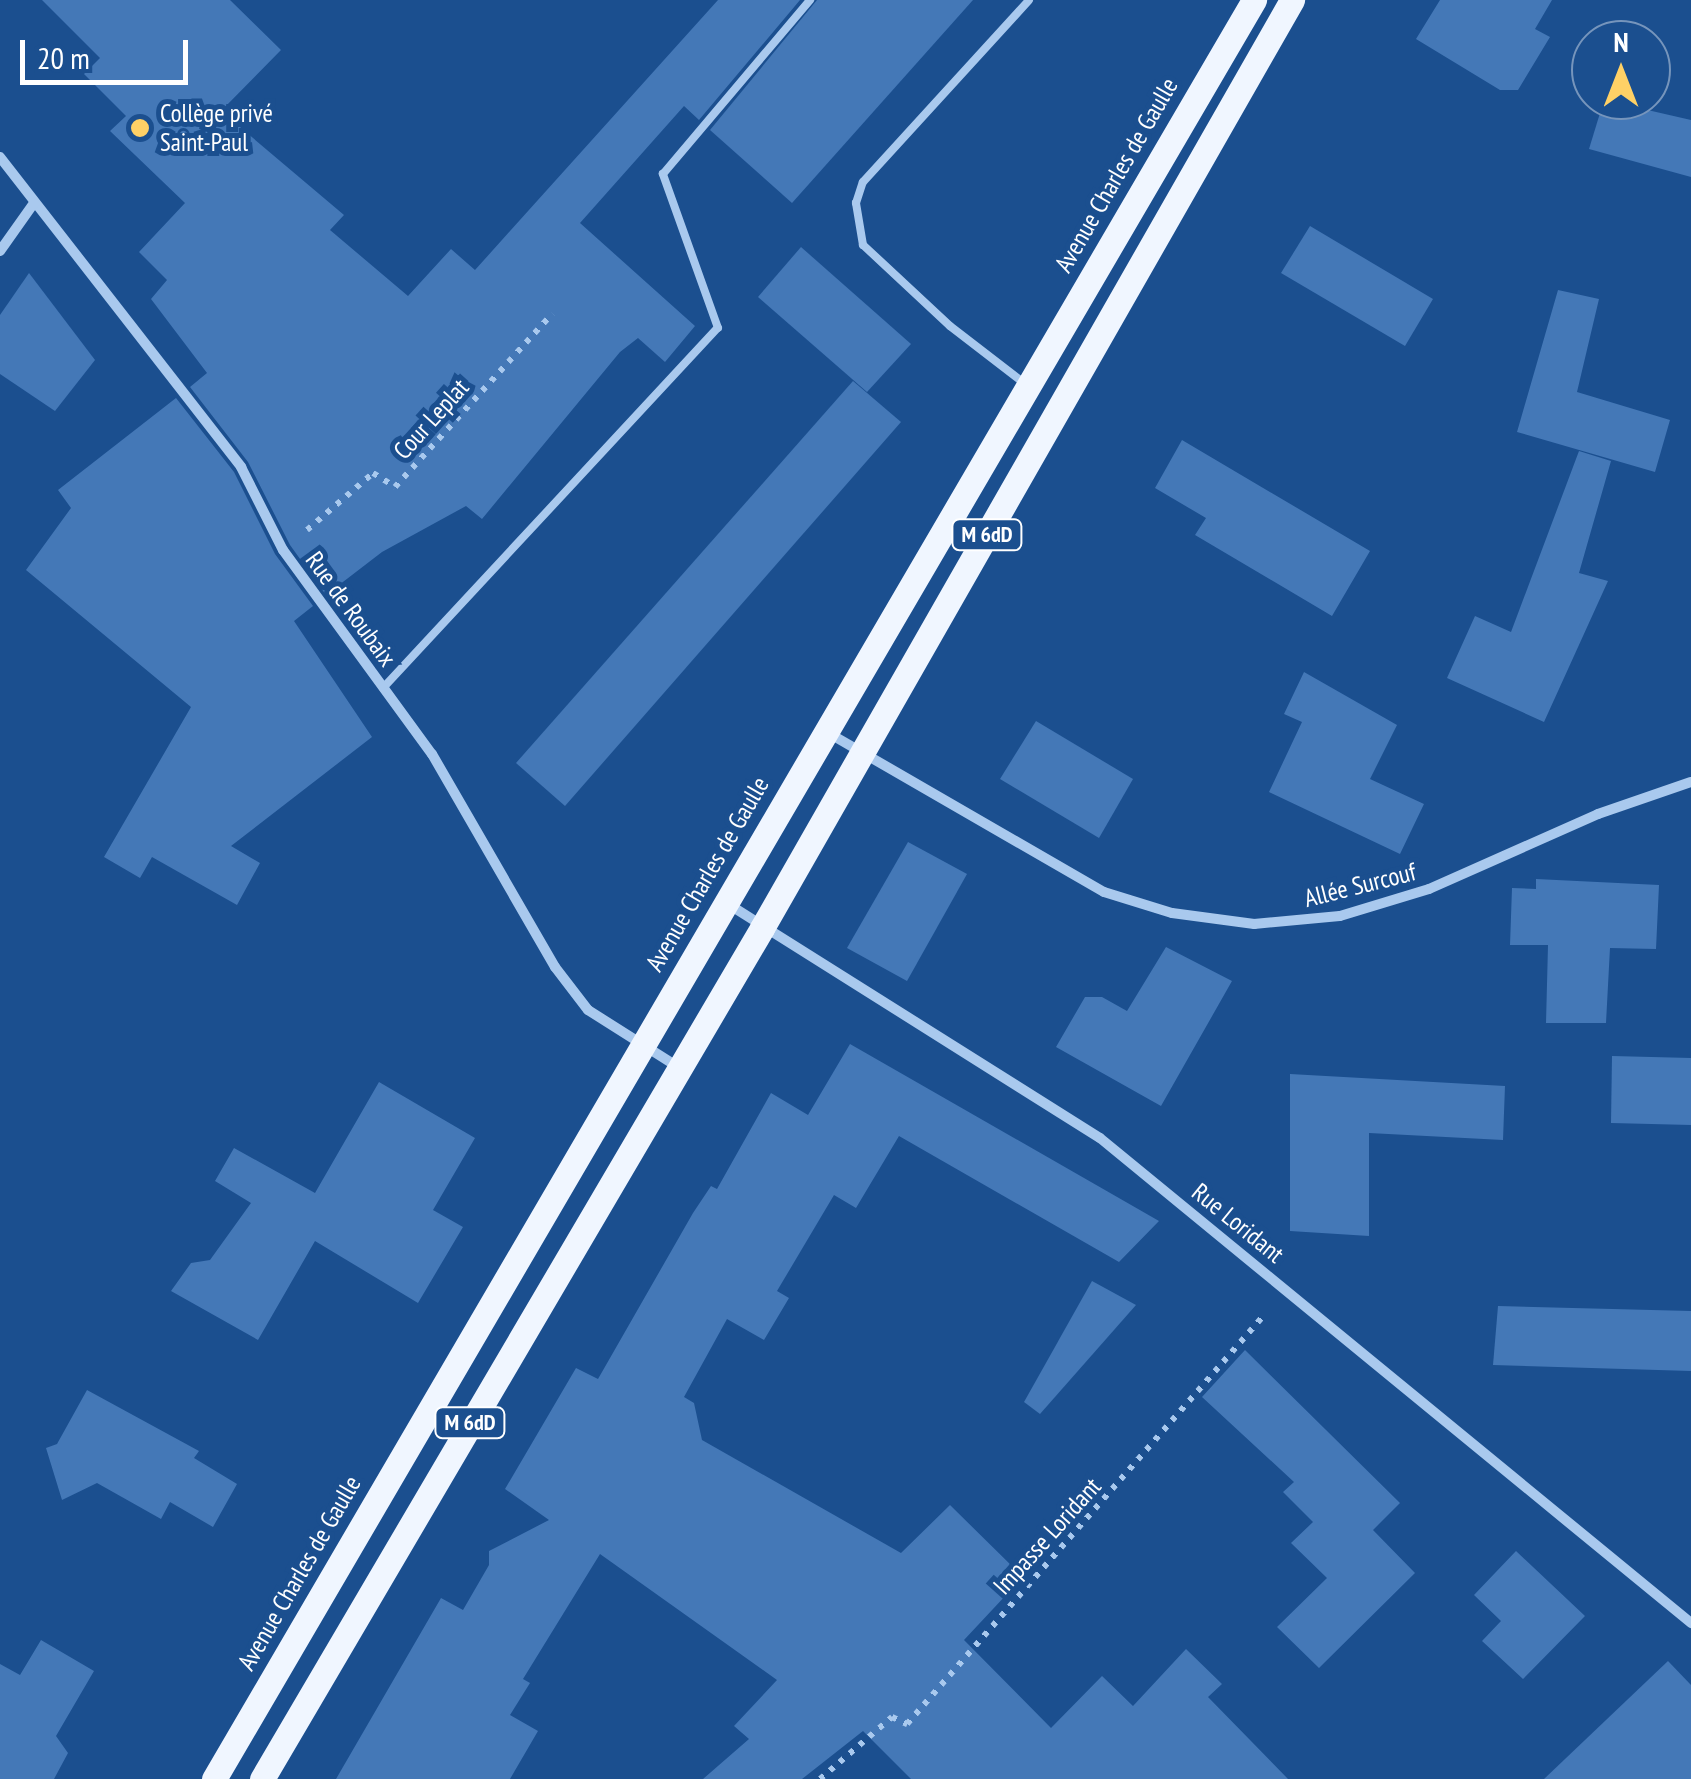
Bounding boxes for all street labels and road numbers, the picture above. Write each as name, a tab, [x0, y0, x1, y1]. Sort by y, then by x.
street label: Avenue Charles de Gaulle	[1048, 73, 1184, 277]
street label: Cour Leplat	[387, 373, 475, 465]
road number: M 6dD	[950, 518, 1024, 552]
street label: Rue de Roubaix	[299, 546, 403, 672]
street label: Avenue Charles de Gaulle	[639, 772, 775, 976]
street label: Allée Surcouf	[1301, 857, 1419, 913]
street label: Rue Loridant	[1186, 1177, 1290, 1269]
road number: M 6dD	[432, 1406, 508, 1440]
street label: Avenue Charles de Gaulle	[231, 1471, 367, 1675]
street label: Impasse Loridant	[987, 1472, 1107, 1600]

